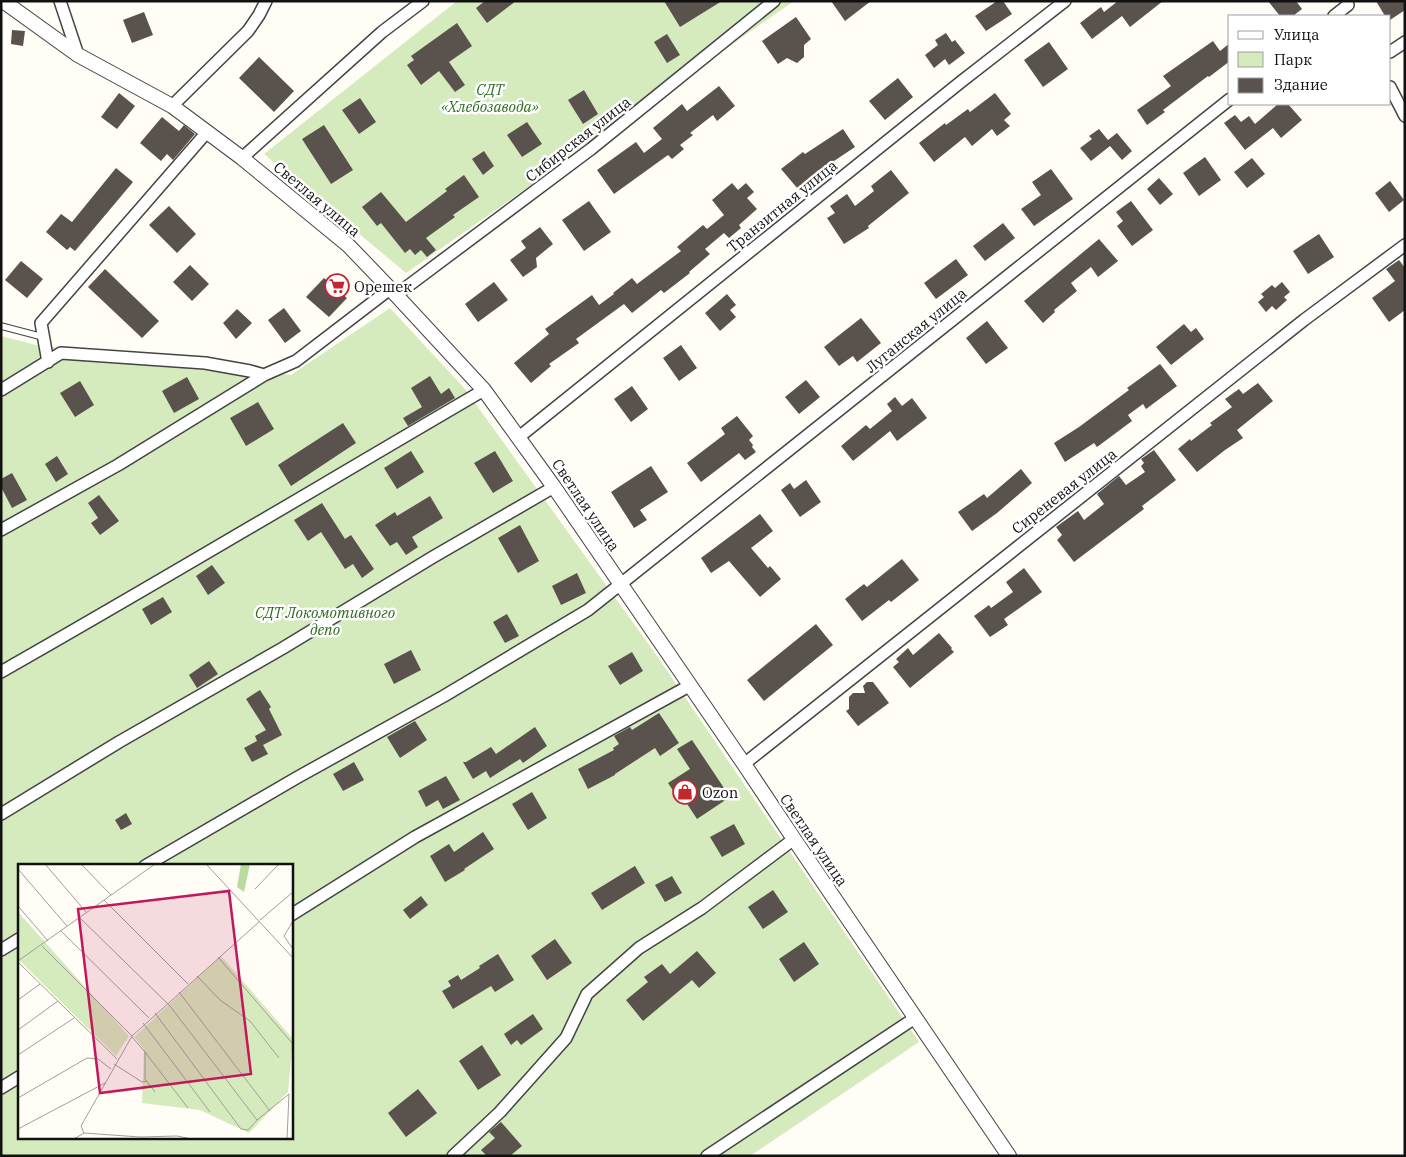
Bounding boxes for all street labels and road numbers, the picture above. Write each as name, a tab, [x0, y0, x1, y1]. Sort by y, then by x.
street label: Сибирская улица	[522, 92, 634, 186]
street label: Транзитная улица	[723, 156, 841, 256]
street label: Светлая улица	[270, 157, 364, 241]
street label: Луганская улица	[862, 283, 970, 377]
street label: Сиреневая улица	[1008, 444, 1120, 538]
street label: Светлая улица	[548, 455, 624, 555]
street label: Светлая улица	[776, 790, 852, 890]

